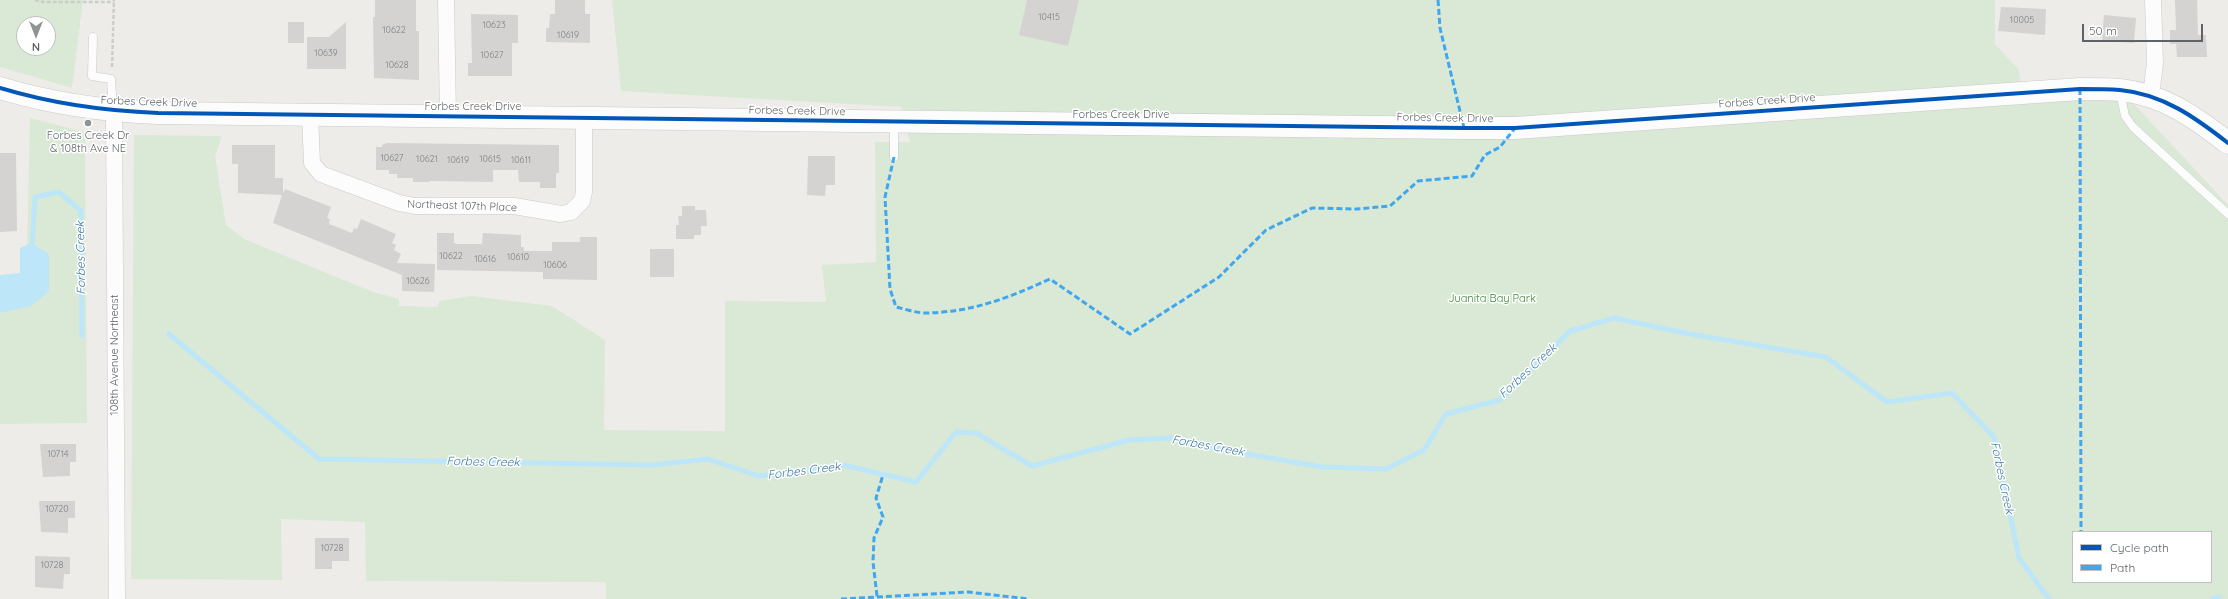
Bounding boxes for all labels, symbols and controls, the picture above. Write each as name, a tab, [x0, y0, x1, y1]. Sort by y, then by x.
house number: 10415	[1038, 12, 1060, 22]
house number: 10005	[2010, 15, 2034, 25]
north arrow	[16, 16, 56, 56]
scale bar	[2084, 16, 2205, 42]
house number: 10623	[482, 20, 506, 30]
text: 50 m	[2089, 23, 2117, 38]
house number: 10622	[382, 25, 406, 35]
house number: 10619	[557, 30, 579, 40]
text: N	[32, 40, 40, 54]
house number: 10639	[314, 48, 338, 58]
house number: 10627	[481, 50, 503, 60]
house number: 10628	[385, 60, 409, 70]
street label: Forbes Creek Drive	[1718, 91, 1816, 111]
street label: Forbes Creek Drive	[100, 94, 198, 110]
street label: Forbes Creek Drive	[425, 100, 521, 114]
street label: Forbes Creek Drive	[748, 104, 846, 118]
street label: Forbes Creek Drive	[1073, 108, 1169, 122]
street label: Forbes Creek Drive	[1396, 111, 1494, 125]
marker: Forbes Creek Dr & 108th Ave NE	[83, 118, 93, 128]
place label: Forbes Creek Dr & 108th Ave NE	[47, 129, 129, 155]
house number: 10627	[381, 153, 403, 163]
house number: 10621	[416, 154, 438, 164]
house number: 10615	[479, 154, 501, 164]
house number: 10619	[447, 155, 469, 165]
house number: 10611	[511, 155, 531, 165]
street label: Northeast 107th Place	[407, 197, 517, 215]
water label: Forbes Creek	[73, 221, 89, 295]
house number: 10622	[439, 251, 463, 261]
house number: 10610	[507, 252, 529, 262]
house number: 10616	[474, 254, 496, 264]
house number: 10606	[543, 260, 567, 270]
house number: 10626	[406, 276, 430, 286]
park label: Juanita Bay Park	[1448, 292, 1536, 306]
street label: 108th Avenue Northeast	[108, 295, 122, 415]
water label: Forbes Creek	[1496, 341, 1560, 401]
water label: Forbes Creek	[1171, 433, 1245, 459]
water label: Forbes Creek	[1987, 441, 2017, 515]
house number: 10714	[47, 449, 69, 459]
water label: Forbes Creek	[446, 454, 520, 470]
water label: Forbes Creek	[767, 459, 841, 483]
house number: 10720	[45, 504, 69, 514]
legend	[2072, 531, 2212, 583]
text: Cycle path	[2110, 540, 2169, 555]
house number: 10728	[321, 543, 343, 553]
house number: 10728	[41, 560, 63, 570]
text: Path	[2110, 560, 2135, 575]

